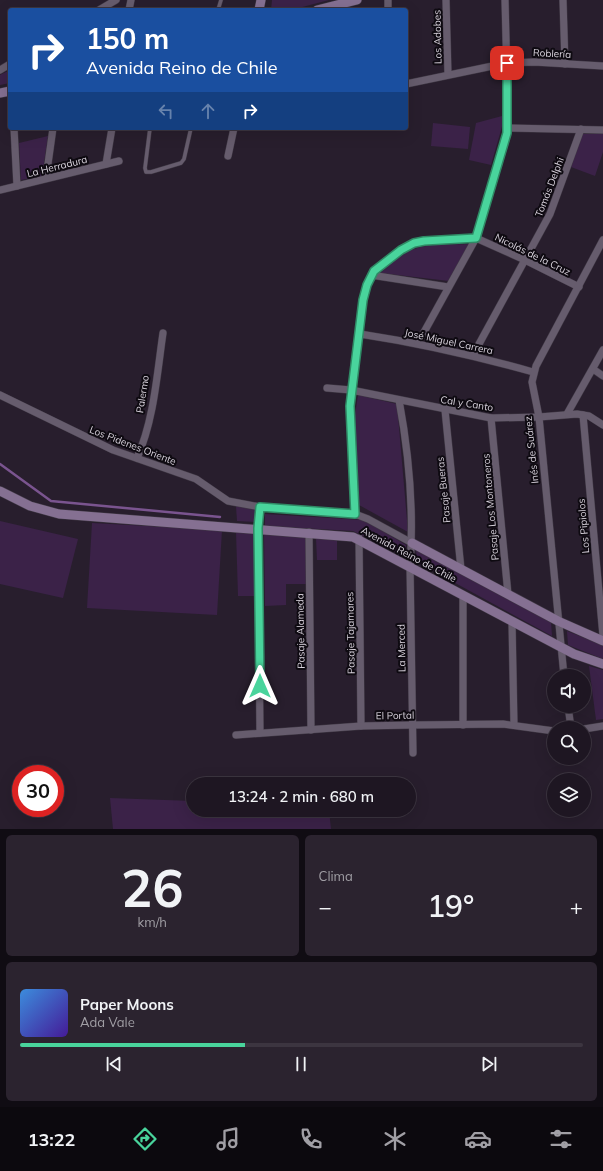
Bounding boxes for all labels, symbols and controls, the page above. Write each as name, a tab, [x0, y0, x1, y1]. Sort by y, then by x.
street label: Los Adobes	[431, 10, 444, 64]
text: 150 m	[86, 21, 169, 56]
icon: right	[20, 24, 72, 76]
pin	[490, 46, 524, 80]
street label: Roblería	[532, 46, 571, 61]
icon: arrive	[496, 52, 518, 74]
text: Avenida Reino de Chile	[86, 56, 277, 79]
icon: left	[155, 100, 177, 122]
icon: ahead	[197, 100, 219, 122]
icon: right	[239, 100, 261, 122]
street label: La Herradura	[26, 153, 89, 180]
street label: Tomás Delphi	[532, 156, 567, 219]
street label: Nicolás de la Cruz	[493, 230, 573, 278]
street label: José Miguel Carrera	[403, 326, 494, 357]
street label: Palermo	[133, 374, 152, 414]
street label: Cal y Canto	[440, 393, 495, 414]
street label: Inés de Suárez	[521, 416, 541, 484]
street label: Los Pidenes Oriente	[88, 423, 178, 468]
street label: Pasaje Los Montoneros	[479, 453, 502, 561]
street label: Pasaje Bueras	[434, 456, 453, 524]
street label: Los Pipiolos	[575, 498, 592, 554]
street label: Avenida Reino de Chile	[359, 524, 459, 585]
street label: Pasaje Tajamares	[343, 592, 358, 674]
street label: Pasaje Alameda	[293, 593, 308, 669]
street label: La Merced	[395, 624, 408, 672]
position arrow	[239, 665, 281, 707]
map controls	[547, 669, 591, 817]
button: sound	[547, 669, 591, 713]
street label: El Portal	[376, 709, 414, 722]
button: search	[547, 721, 591, 765]
speed limit sign: 30	[12, 765, 64, 817]
button: layers	[547, 773, 591, 817]
text: 13:24 · 2 min · 680 m	[228, 787, 374, 806]
text: 26	[121, 855, 183, 920]
text: Clima	[319, 868, 353, 884]
text: 19°	[427, 887, 474, 925]
text: −	[319, 893, 332, 921]
text: +	[570, 893, 583, 921]
text: km/h	[138, 914, 167, 930]
text: Paper Moons	[80, 995, 174, 1014]
text: Ada Vale	[80, 1014, 135, 1030]
icon: previous	[103, 1053, 125, 1075]
icon: pause	[290, 1053, 312, 1075]
icon: next	[478, 1053, 500, 1075]
icon: directions	[131, 1125, 159, 1153]
icon: music	[214, 1125, 242, 1153]
icon: phone	[297, 1125, 325, 1153]
icon: climate	[381, 1125, 409, 1153]
icon: car	[464, 1125, 492, 1153]
icon: filters	[547, 1125, 575, 1153]
text: 13:22	[28, 1128, 75, 1151]

